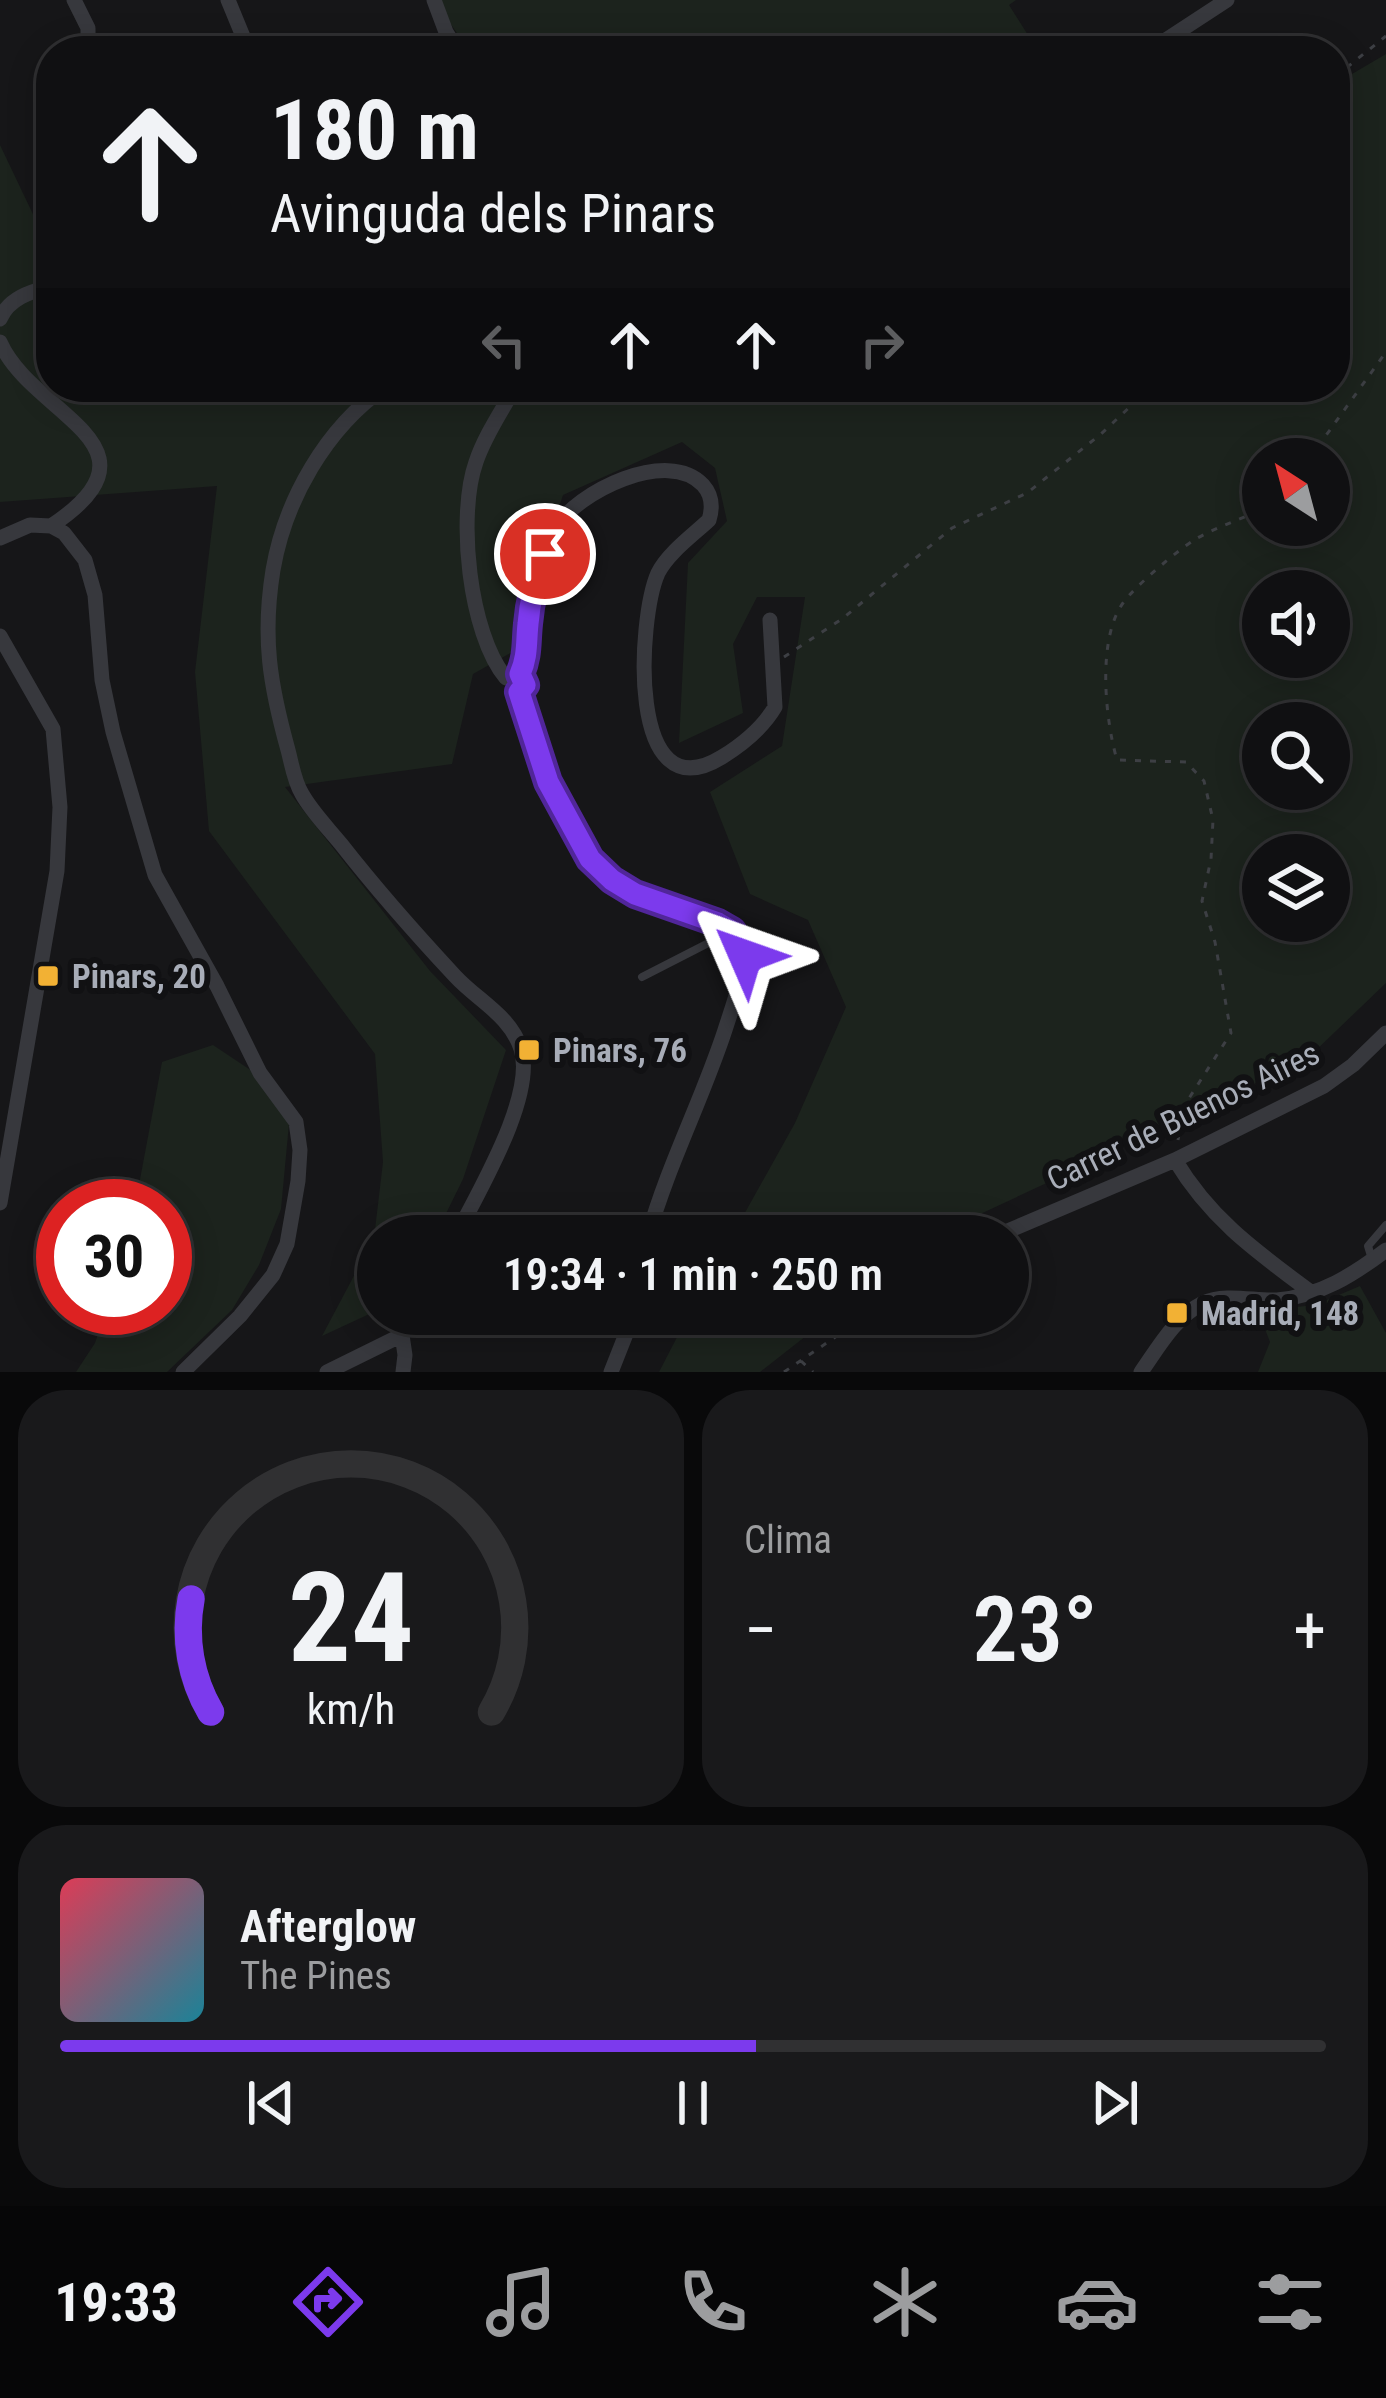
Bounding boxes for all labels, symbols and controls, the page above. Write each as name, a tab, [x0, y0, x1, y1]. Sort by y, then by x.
text: 180 m	[270, 81, 479, 180]
icon: ahead	[72, 84, 228, 240]
text: Avinguda dels Pinars	[270, 182, 716, 245]
icon: left	[471, 312, 537, 378]
icon: ahead	[597, 312, 663, 378]
icon: ahead	[723, 312, 789, 378]
icon: right	[849, 312, 915, 378]
north arrow	[1242, 438, 1350, 546]
map controls	[1242, 438, 1350, 942]
pin	[494, 503, 596, 605]
icon: arrive	[512, 521, 578, 587]
button: sound	[1242, 570, 1350, 678]
button: search	[1242, 702, 1350, 810]
button: layers	[1242, 834, 1350, 942]
position arrow	[682, 893, 808, 1019]
place label: Pinars, 20	[72, 957, 206, 996]
marker: Pinars, 20	[35, 963, 61, 989]
place label: Pinars, 76	[553, 1031, 687, 1070]
street label: Carrer de Buenos Aires	[1040, 1033, 1326, 1199]
marker: Pinars, 76	[516, 1037, 542, 1063]
speed limit sign: 30	[36, 1179, 192, 1335]
text: 19:34 · 1 min · 250 m	[503, 1248, 883, 1301]
place label: Madrid, 148	[1201, 1294, 1359, 1333]
marker: Madrid, 148	[1164, 1300, 1190, 1326]
text: Clima	[744, 1517, 832, 1563]
text: 24	[288, 1545, 414, 1691]
text: 23°	[972, 1578, 1098, 1683]
text: −	[744, 1592, 777, 1669]
text: +	[1293, 1592, 1326, 1669]
text: km/h	[307, 1683, 395, 1733]
text: Afterglow	[240, 1900, 416, 1953]
text: The Pines	[240, 1953, 392, 1999]
icon: previous	[238, 2070, 304, 2136]
icon: pause	[660, 2070, 726, 2136]
icon: next	[1082, 2070, 1148, 2136]
icon: directions	[286, 2260, 370, 2344]
icon: music	[479, 2260, 563, 2344]
icon: phone	[671, 2260, 755, 2344]
icon: climate	[863, 2260, 947, 2344]
icon: car	[1055, 2260, 1139, 2344]
icon: filters	[1248, 2260, 1332, 2344]
text: 19:33	[54, 2271, 178, 2334]

